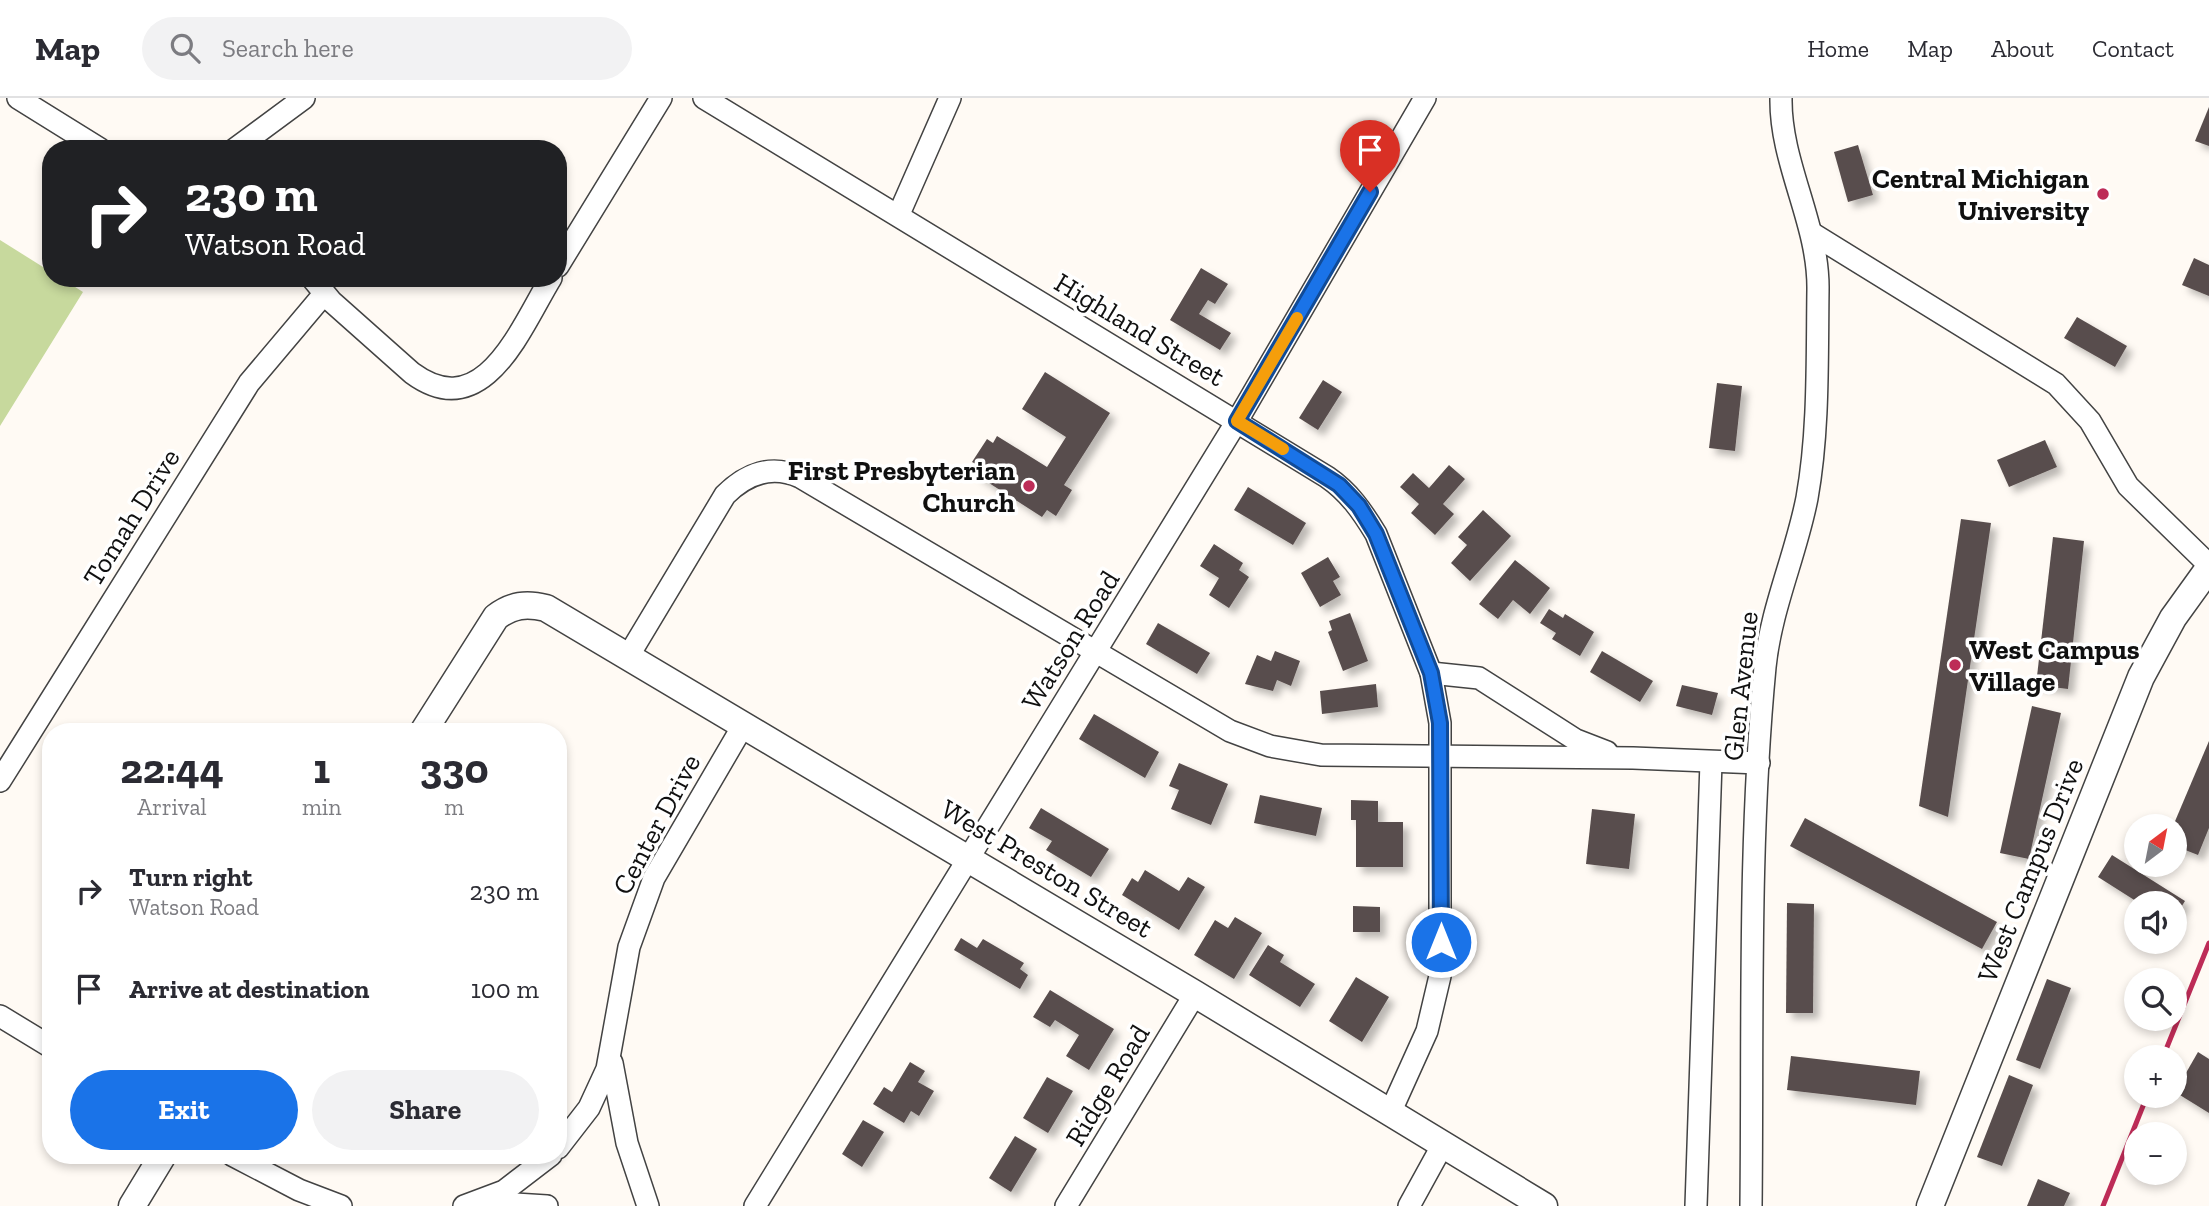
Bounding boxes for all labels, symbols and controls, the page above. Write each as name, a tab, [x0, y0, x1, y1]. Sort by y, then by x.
search box	[142, 17, 632, 80]
text: Map	[35, 29, 100, 68]
icon: search	[166, 29, 204, 67]
text: Search here	[222, 32, 354, 64]
text: Home	[1807, 34, 1869, 63]
text: Map	[1907, 34, 1953, 63]
text: About	[1991, 34, 2054, 63]
text: Contact	[2092, 34, 2174, 63]
pin	[1340, 120, 1400, 192]
icon: arrive	[1351, 131, 1389, 169]
place label: Central Michigan University	[1872, 162, 2089, 227]
text: 230 m	[185, 165, 318, 224]
icon: right	[70, 168, 161, 259]
marker: Central Michigan University	[2095, 186, 2111, 202]
text: Watson Road	[185, 225, 366, 263]
street label: Highland Street	[1049, 266, 1231, 393]
street label: Tomah Drive	[76, 443, 187, 592]
place label: First Presbyterian Church	[788, 454, 1015, 519]
marker: First Presbyterian Church	[1021, 478, 1037, 494]
street label: Watson Road	[1015, 564, 1126, 716]
street label: Glen Avenue	[1716, 610, 1765, 762]
place label: West Campus Village	[1969, 633, 2140, 698]
marker: West Campus Village	[1947, 657, 1963, 673]
text: 22:44	[120, 743, 224, 794]
text: 1	[313, 743, 330, 794]
text: 330	[420, 743, 489, 794]
street label: Center Drive	[606, 748, 707, 900]
street label: West Campus Drive	[1971, 753, 2090, 987]
street label: West Preston Street	[935, 792, 1159, 945]
text: Arrival	[137, 793, 207, 821]
text: min	[302, 793, 341, 821]
text: m	[444, 793, 464, 821]
north arrow	[2124, 814, 2188, 877]
map controls	[2124, 814, 2187, 1185]
text: Turn right	[129, 861, 252, 893]
icon: right	[70, 872, 108, 910]
text: 230 m	[470, 875, 539, 907]
button: sound	[2124, 891, 2187, 954]
text: Watson Road	[129, 893, 259, 921]
position arrow	[1404, 905, 1478, 979]
button: search	[2124, 968, 2187, 1031]
icon: arrive	[70, 970, 108, 1008]
text: Arrive at destination	[129, 973, 369, 1005]
text: 100 m	[471, 973, 539, 1005]
street label: Ridge Road	[1058, 1019, 1156, 1152]
button: +	[2124, 1045, 2187, 1108]
button: Exit	[70, 1070, 298, 1150]
button: Share	[312, 1070, 539, 1150]
button: −	[2124, 1122, 2187, 1185]

